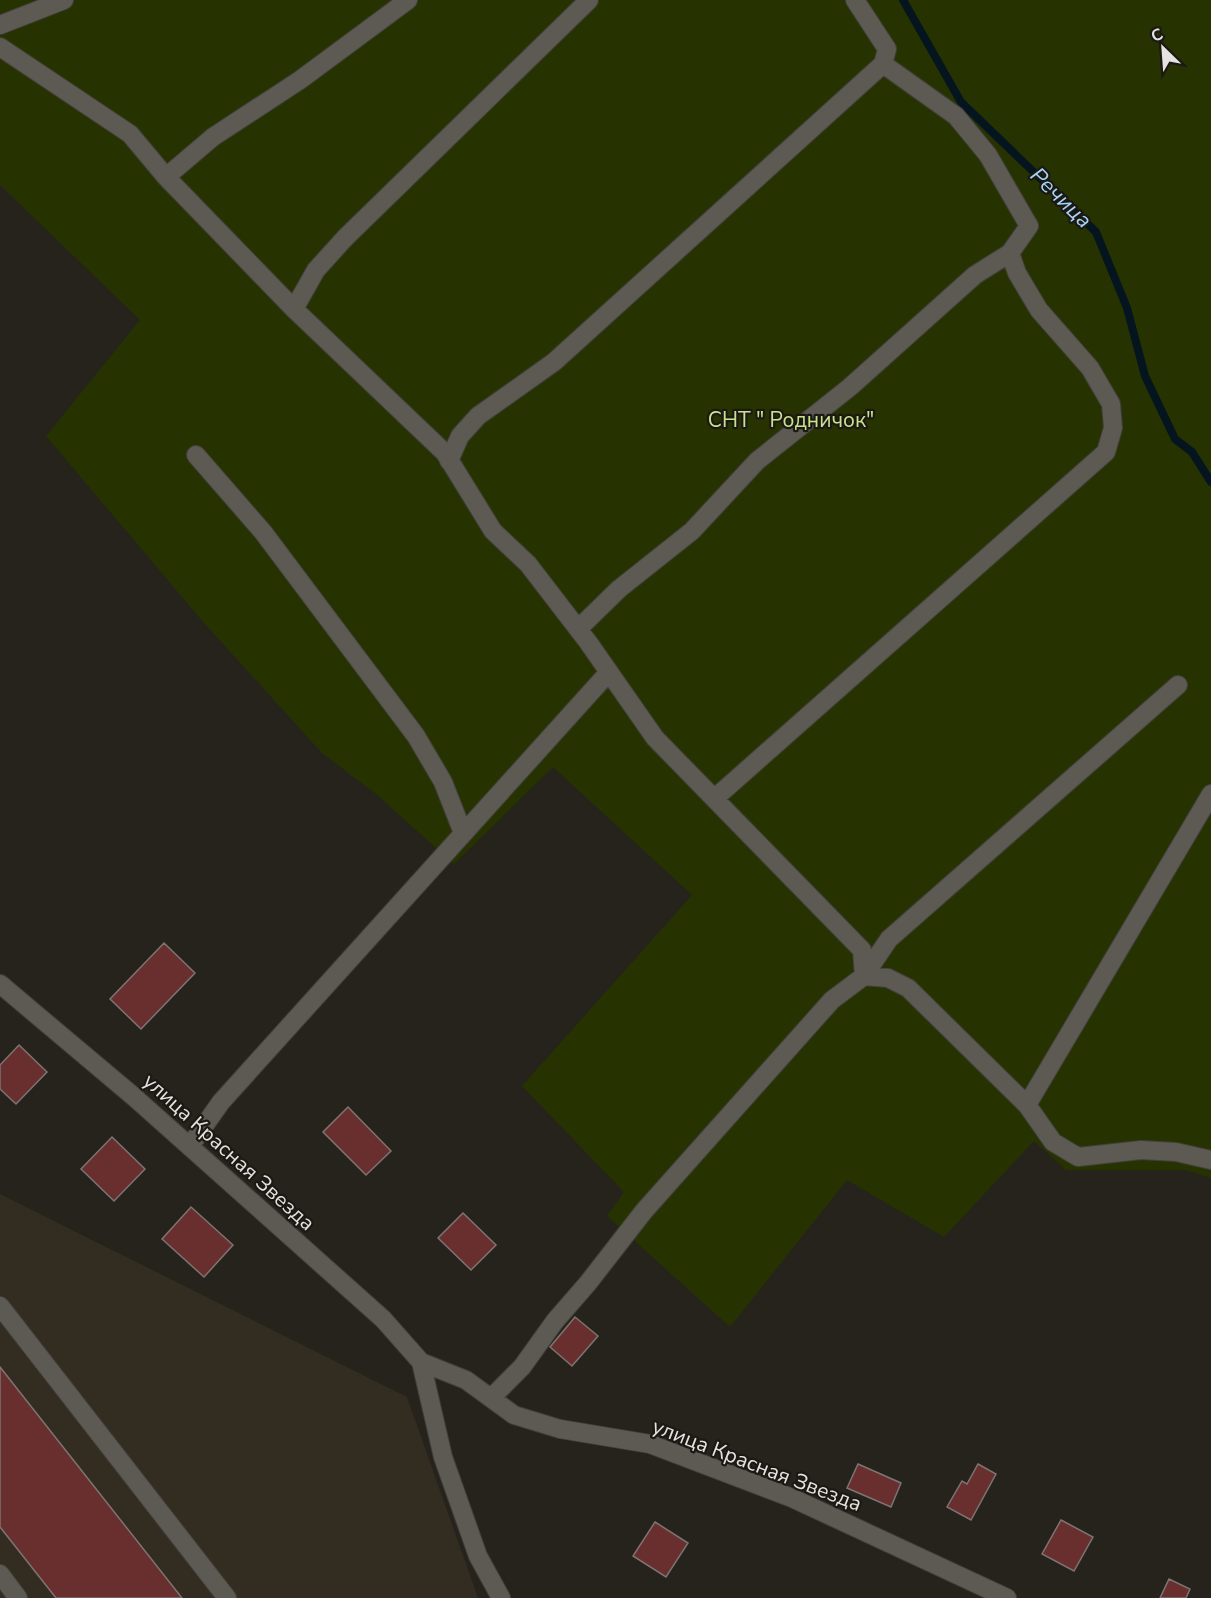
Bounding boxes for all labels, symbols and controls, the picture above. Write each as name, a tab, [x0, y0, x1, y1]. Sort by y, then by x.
north arrow	[1133, 18, 1193, 78]
text: С	[1148, 23, 1167, 48]
water label: Речица	[1023, 161, 1099, 235]
park label: СНТ " Родничок"	[708, 406, 874, 434]
street label: улица Красная Звезда	[137, 1067, 321, 1237]
street label: улица Красная Звезда	[648, 1412, 866, 1518]

